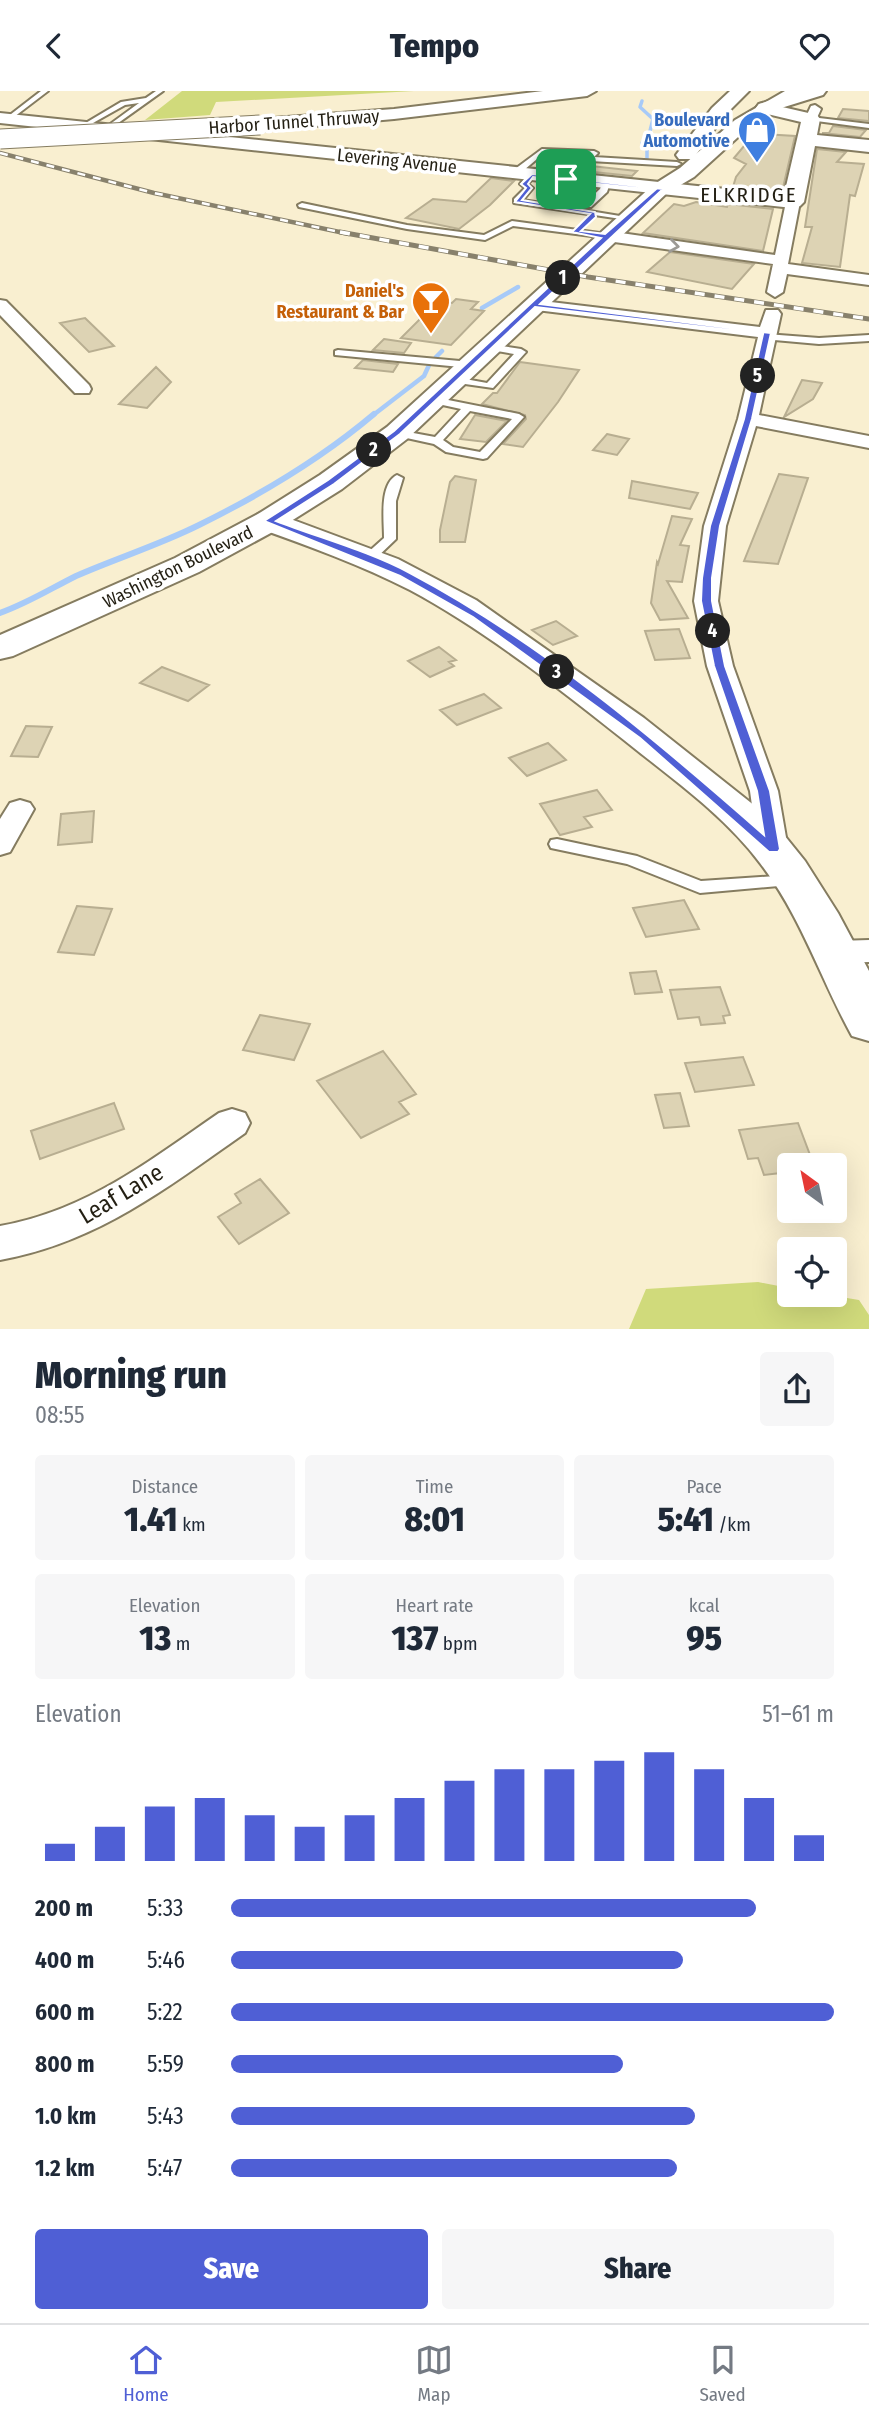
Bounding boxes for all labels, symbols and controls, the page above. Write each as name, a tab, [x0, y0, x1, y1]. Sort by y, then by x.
icon: back	[35, 27, 73, 65]
text: Tempo	[390, 27, 479, 65]
icon: heart	[796, 27, 834, 65]
street label: Harbor Tunnel Thruway	[208, 105, 380, 139]
place label: Boulevard Automotive	[642, 109, 730, 152]
shop icon: Boulevard Automotive	[736, 109, 778, 164]
street label: Levering Avenue	[336, 144, 458, 178]
pin	[536, 149, 596, 209]
icon: arrive	[547, 160, 585, 198]
district label: ELKRIDGE	[700, 182, 798, 208]
one-way arrow	[668, 238, 680, 253]
pin: 1	[546, 261, 580, 295]
text: 1	[558, 266, 567, 289]
place label: Daniel's Restaurant & Bar	[276, 280, 404, 323]
bar icon: Daniel's Restaurant & Bar	[410, 280, 452, 335]
pin: 5	[740, 359, 776, 393]
text: 5	[753, 364, 762, 387]
pin: 2	[356, 433, 392, 467]
text: 2	[369, 438, 378, 461]
street label: Washington Boulevard	[99, 521, 257, 613]
pin: 4	[696, 613, 730, 649]
text: 4	[708, 619, 717, 642]
pin: 3	[540, 655, 574, 689]
text: 3	[552, 660, 561, 683]
north arrow	[777, 1153, 847, 1223]
map controls	[777, 1153, 847, 1307]
street label: Leaf Lane	[74, 1158, 168, 1230]
button: locate	[777, 1237, 847, 1307]
text: Morning run	[35, 1352, 227, 1398]
button: share	[760, 1352, 834, 1426]
text: 08:55	[35, 1401, 84, 1429]
text: Distance	[132, 1475, 198, 1498]
text: Time	[416, 1475, 453, 1498]
text: Pace	[686, 1475, 722, 1498]
text: 1.41	[124, 1498, 178, 1540]
text: 8:01	[404, 1498, 465, 1540]
text: 5:41	[658, 1498, 714, 1540]
text: km	[178, 1513, 206, 1536]
text: /km	[714, 1513, 751, 1536]
text: Elevation	[129, 1594, 201, 1617]
text: Heart rate	[395, 1594, 474, 1617]
text: kcal	[689, 1594, 720, 1617]
text: 13	[139, 1617, 171, 1659]
text: 137	[391, 1617, 438, 1659]
text: 95	[686, 1617, 722, 1659]
text: m	[171, 1632, 190, 1655]
text: bpm	[438, 1632, 478, 1655]
text: Elevation	[35, 1700, 122, 1728]
text: 51–61 m	[762, 1700, 834, 1728]
text: 200 m	[35, 1894, 93, 1922]
text: 5:33	[147, 1894, 183, 1922]
text: 400 m	[35, 1946, 94, 1974]
text: 5:46	[147, 1946, 185, 1974]
text: 600 m	[35, 1998, 94, 2026]
text: 5:22	[147, 1998, 183, 2026]
text: 800 m	[35, 2050, 95, 2078]
text: 5:59	[147, 2050, 184, 2078]
text: 1.0 km	[35, 2102, 96, 2130]
text: 5:43	[147, 2102, 184, 2130]
text: 1.2 km	[35, 2154, 95, 2182]
text: 5:47	[147, 2154, 182, 2182]
button: Save	[35, 2229, 428, 2309]
button: Share	[442, 2229, 834, 2309]
tab: Home	[123, 2341, 169, 2406]
tab: Map	[415, 2341, 453, 2406]
tab: Saved	[699, 2341, 746, 2406]

